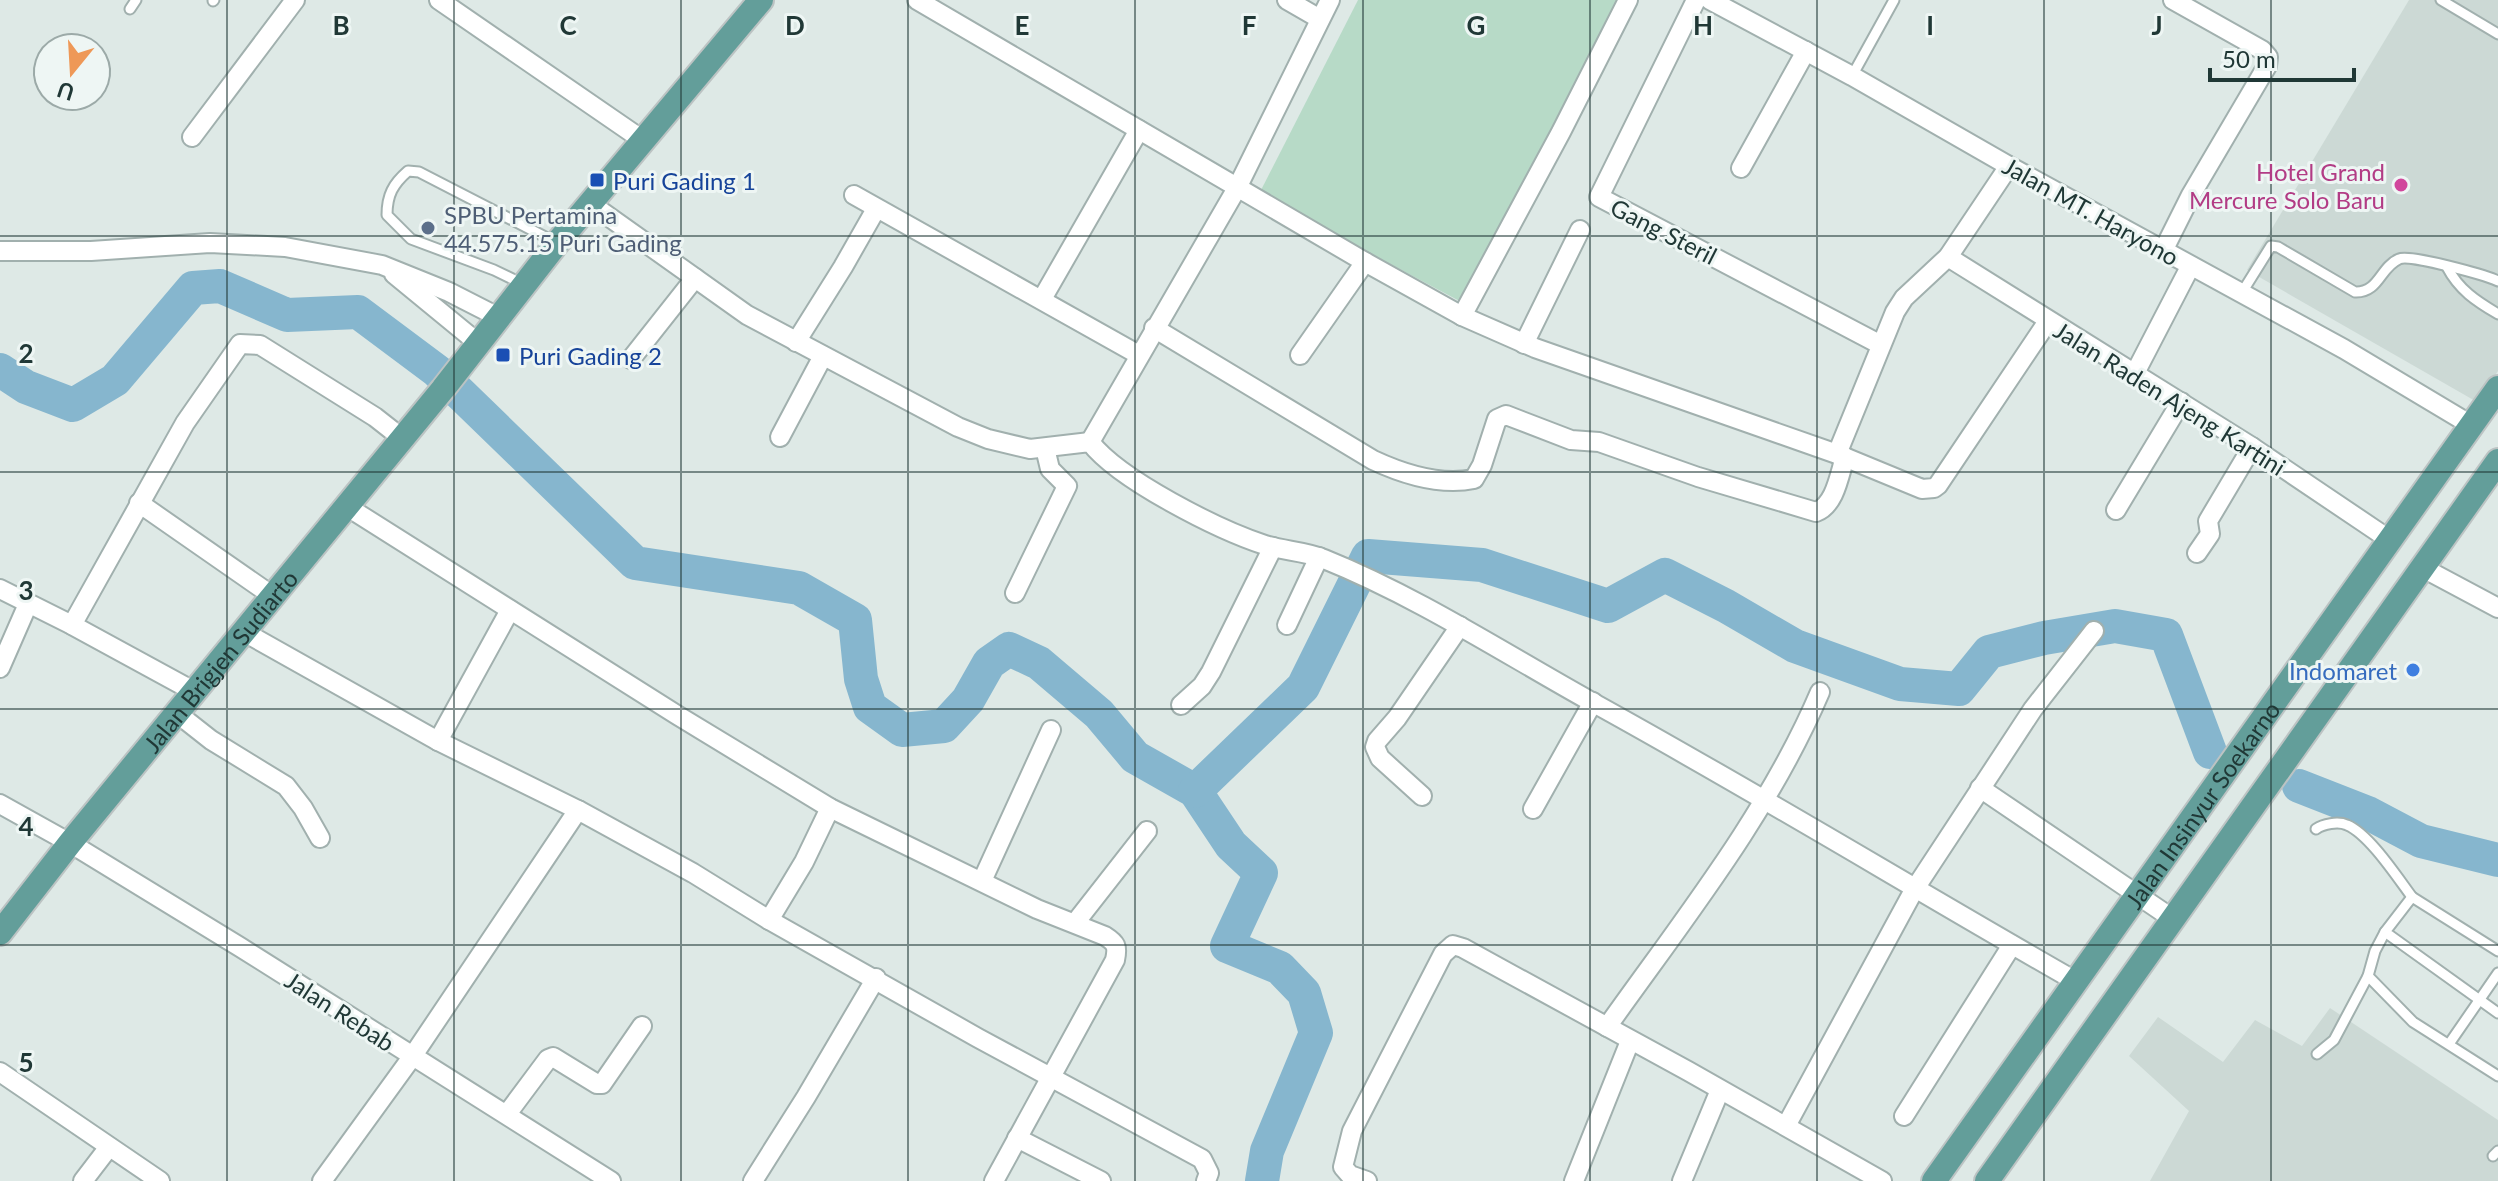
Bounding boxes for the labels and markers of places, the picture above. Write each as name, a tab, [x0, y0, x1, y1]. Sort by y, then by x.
place label: Hotel Grand Mercure Solo Baru	[2189, 157, 2385, 214]
place label: Puri Gading 1	[613, 166, 756, 195]
marker: Puri Gading 1	[588, 171, 606, 189]
marker: Hotel Grand Mercure Solo Baru	[2392, 176, 2410, 194]
place label: SPBU Pertamina 44.575.15 Puri Gading	[444, 200, 682, 257]
marker: SPBU Pertamina 44.575.15 Puri Gading	[419, 219, 437, 237]
place label: Puri Gading 2	[519, 341, 662, 370]
marker: Puri Gading 2	[494, 346, 512, 364]
place label: Indomaret	[2289, 656, 2397, 685]
marker: Indomaret	[2404, 661, 2422, 679]

